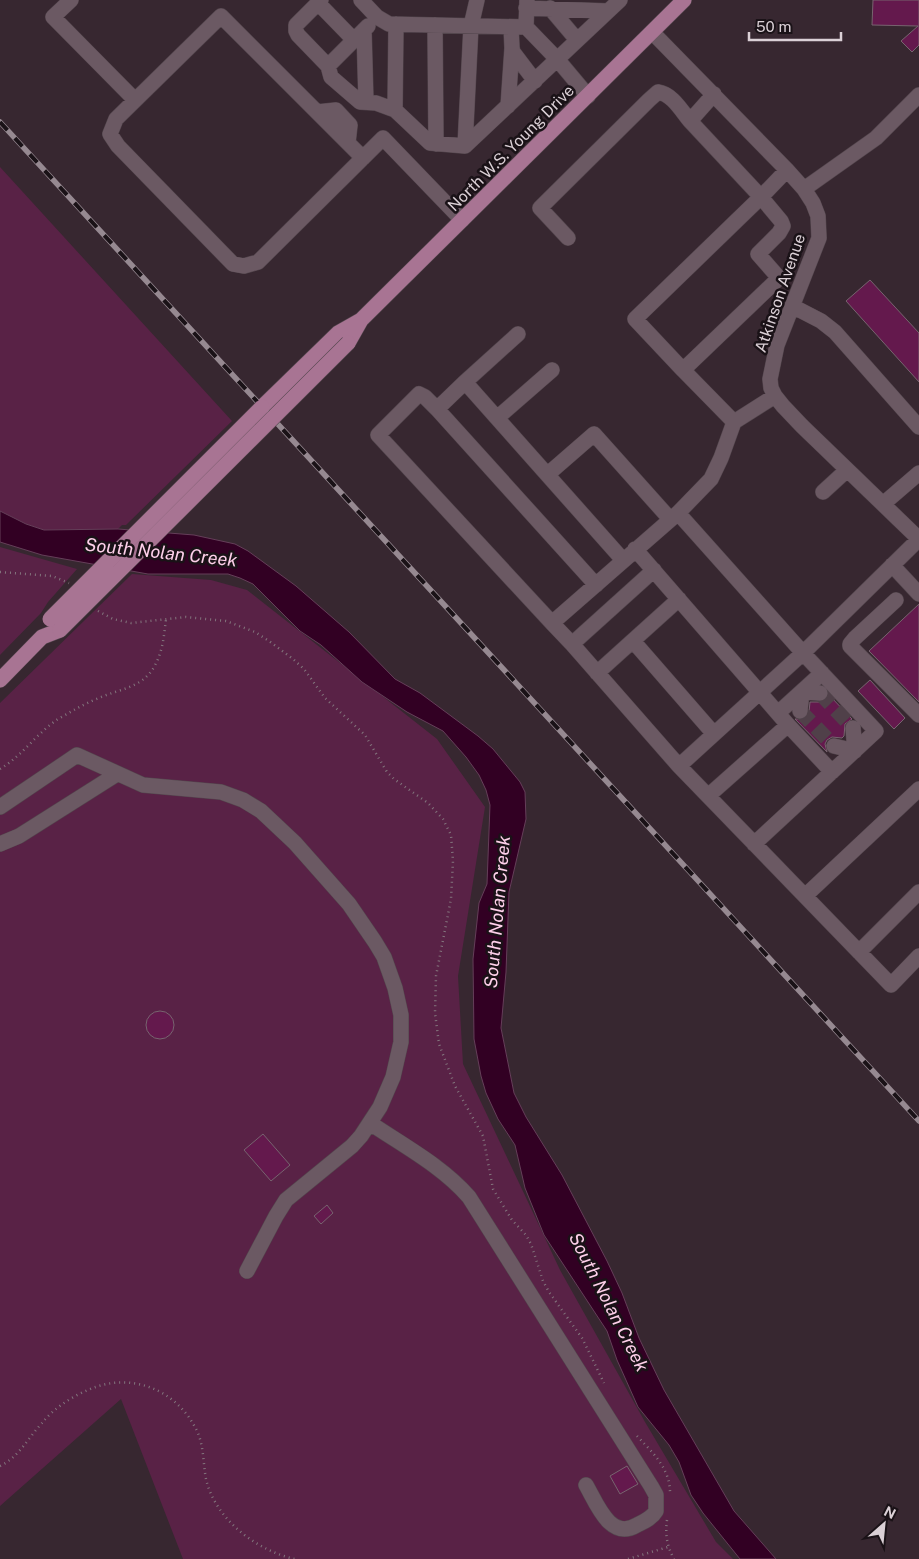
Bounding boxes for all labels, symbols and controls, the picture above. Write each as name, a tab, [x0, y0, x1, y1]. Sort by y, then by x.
scale bar	[749, 10, 842, 42]
text: 50 m	[756, 18, 791, 35]
street label: North W.S. Young Drive	[444, 81, 578, 215]
street label: Atkinson Avenue	[751, 231, 809, 355]
water label: South Nolan Creek	[84, 534, 238, 570]
water label: South Nolan Creek	[480, 835, 514, 989]
water label: South Nolan Creek	[565, 1229, 653, 1375]
north arrow	[859, 1499, 909, 1549]
text: N	[881, 1503, 898, 1522]

